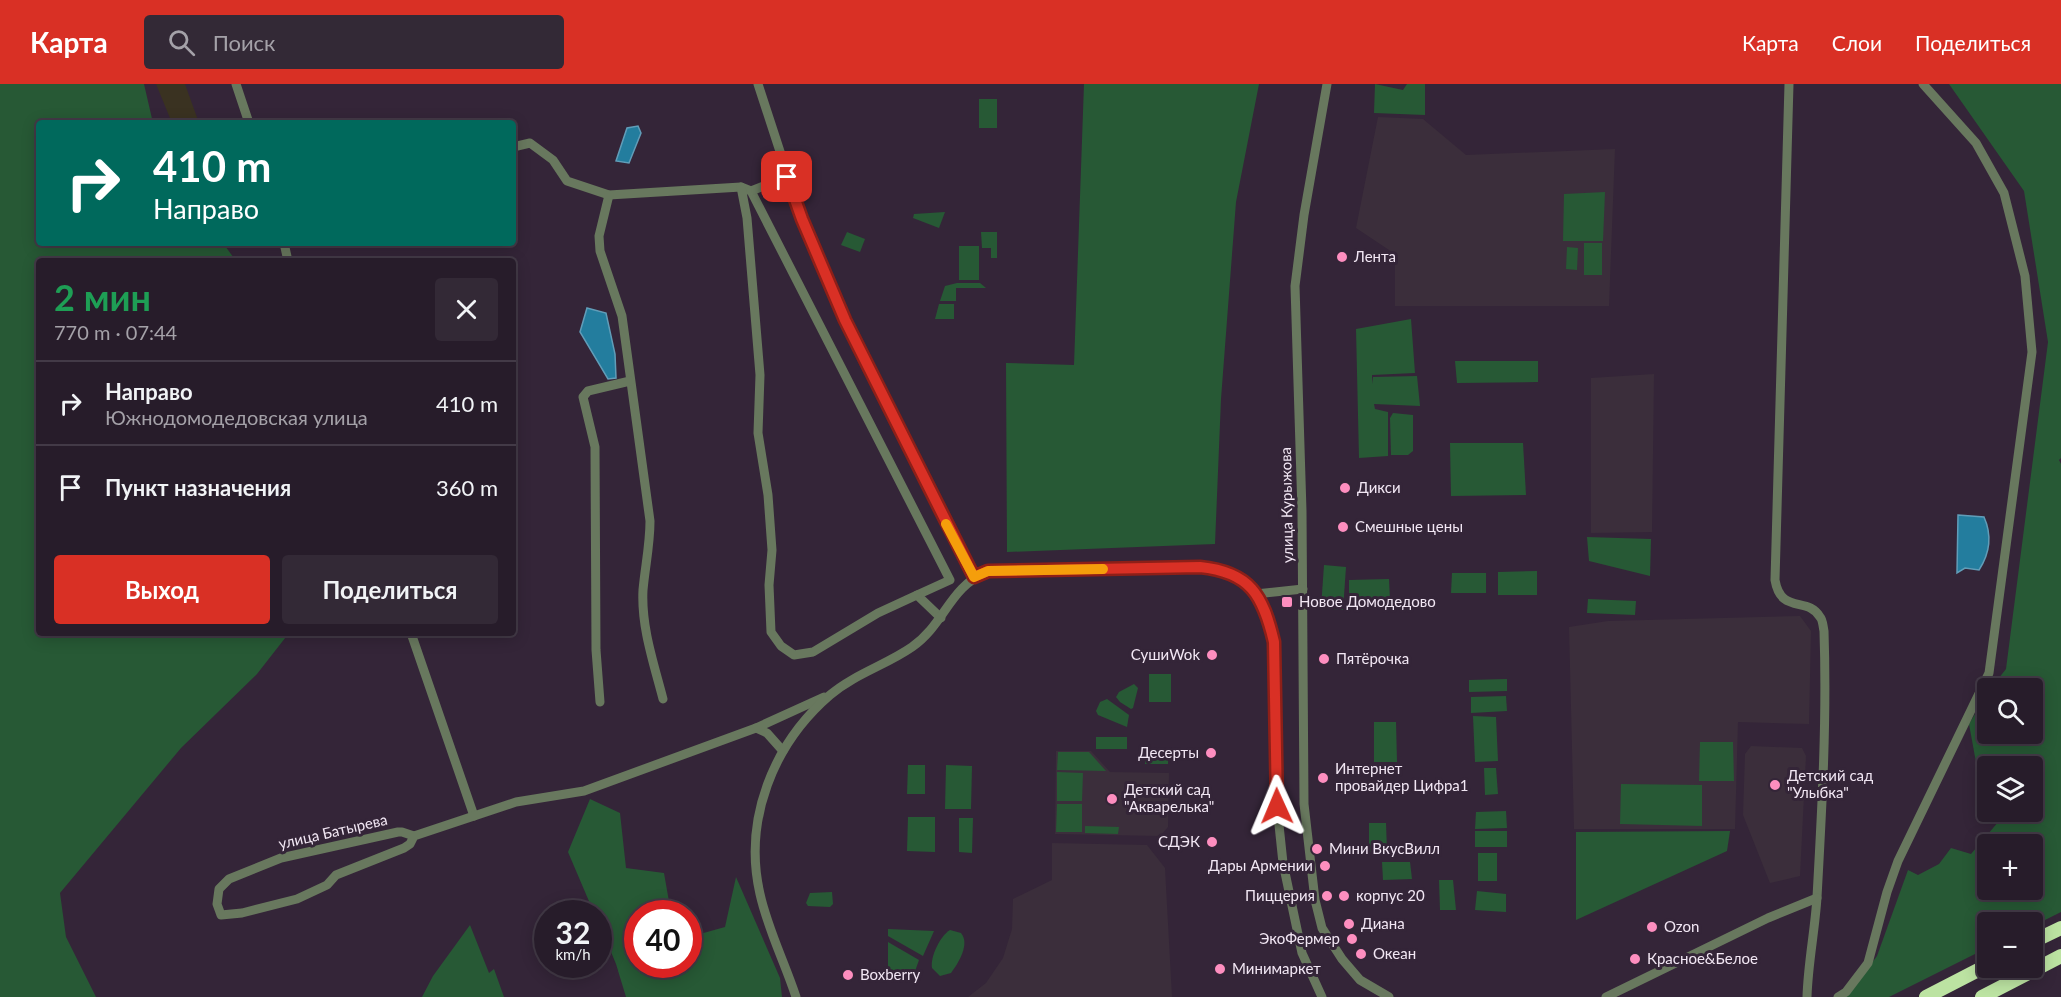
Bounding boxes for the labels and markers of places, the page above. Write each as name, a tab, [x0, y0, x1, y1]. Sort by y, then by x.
pin	[761, 151, 812, 202]
place label: Лента	[1353, 247, 1396, 265]
marker: Лента	[1335, 250, 1349, 264]
place label: Дикси	[1357, 478, 1401, 496]
marker: Дикси	[1338, 481, 1352, 495]
place label: Смешные цены	[1355, 517, 1463, 535]
marker: Смешные цены	[1336, 520, 1350, 534]
place label: Новое Домодедово	[1299, 592, 1436, 610]
marker: Новое Домодедово	[1280, 595, 1294, 609]
place label: СушиWok	[1131, 645, 1200, 663]
marker: СушиWok	[1205, 648, 1219, 662]
place label: Пятёрочка	[1336, 649, 1409, 667]
marker: Пятёрочка	[1317, 652, 1331, 666]
place label: Десерты	[1138, 743, 1199, 761]
marker: Десерты	[1204, 746, 1218, 760]
place label: Интернет провайдер Цифра1	[1335, 759, 1469, 794]
place label: Детский сад "Улыбка"	[1787, 766, 1873, 801]
marker: Интернет провайдер Цифра1	[1316, 771, 1330, 785]
marker: Детский сад "Улыбка"	[1768, 778, 1782, 792]
place label: Детский сад "Акварелька"	[1124, 780, 1214, 815]
marker: Детский сад "Акварелька"	[1105, 792, 1119, 806]
place label: СДЭК	[1158, 832, 1200, 850]
marker: СДЭК	[1205, 835, 1219, 849]
place label: Мини ВкусВилл	[1329, 839, 1440, 857]
marker: Мини ВкусВилл	[1310, 842, 1324, 856]
place label: Дары Армении	[1208, 856, 1313, 874]
marker: Дары Армении	[1318, 859, 1332, 873]
place label: Пиццерия	[1245, 886, 1315, 904]
place label: корпус 20	[1356, 886, 1425, 904]
marker: Пиццерия	[1320, 889, 1334, 903]
marker: корпус 20	[1337, 889, 1351, 903]
place label: Диана	[1361, 914, 1405, 932]
marker: Диана	[1342, 917, 1356, 931]
place label: Ozon	[1664, 917, 1699, 935]
marker: Ozon	[1645, 920, 1659, 934]
place label: ЭкоФермер	[1259, 929, 1340, 947]
marker: ЭкоФермер	[1345, 932, 1359, 946]
place label: Океан	[1373, 944, 1416, 962]
marker: Океан	[1354, 947, 1368, 961]
place label: Красное&Белое	[1647, 949, 1758, 967]
marker: Красное&Белое	[1628, 952, 1642, 966]
place label: Минимаркет	[1232, 959, 1321, 977]
marker: Минимаркет	[1213, 962, 1227, 976]
place label: Boxberry	[860, 965, 920, 983]
marker: Boxberry	[841, 968, 855, 982]

